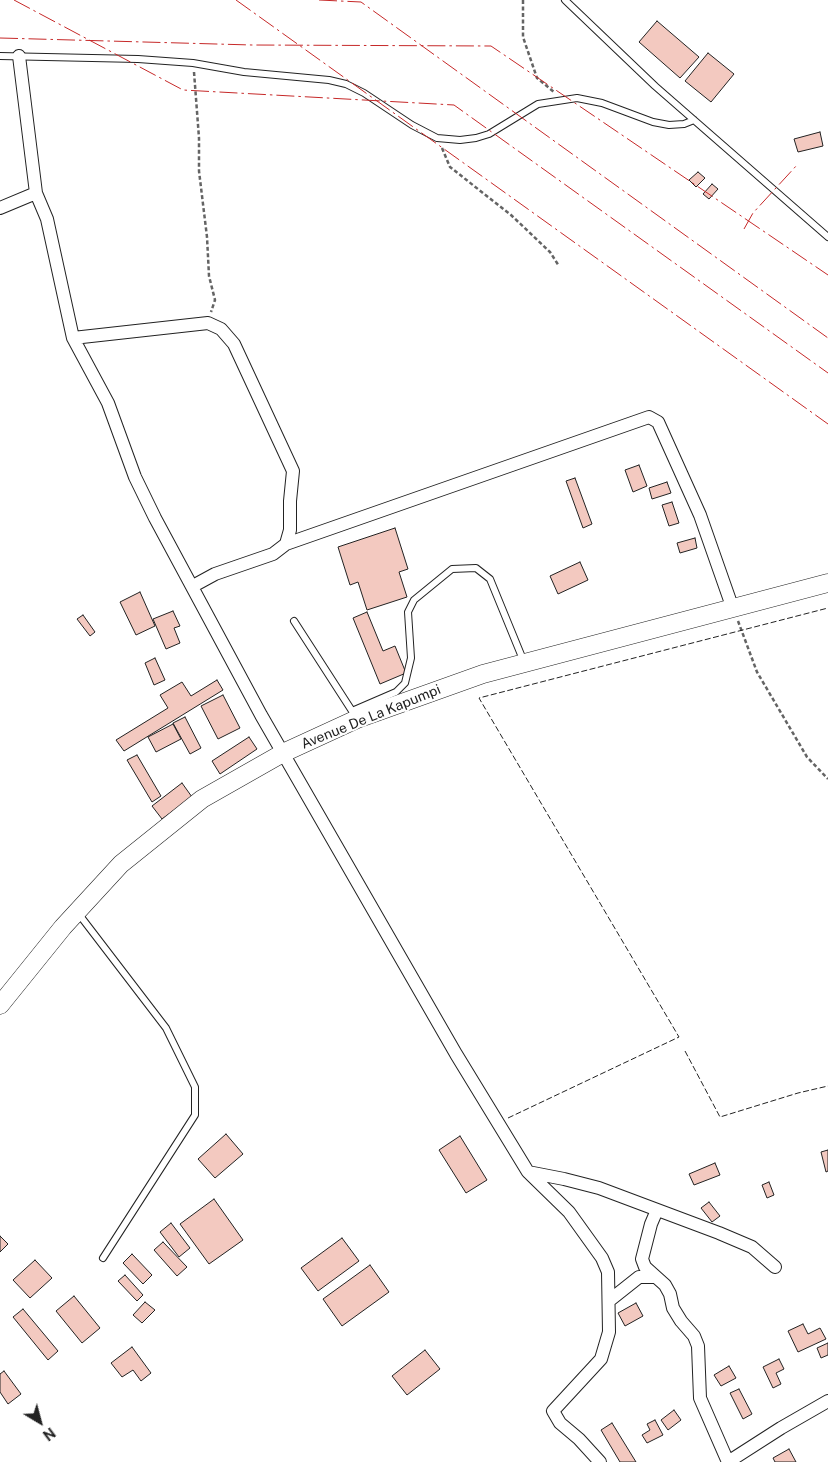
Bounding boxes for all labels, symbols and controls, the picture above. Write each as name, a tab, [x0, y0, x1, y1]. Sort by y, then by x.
street label: Avenue De La Kapumpi	[299, 681, 443, 753]
north arrow	[15, 1397, 65, 1447]
text: N	[40, 1424, 58, 1444]

